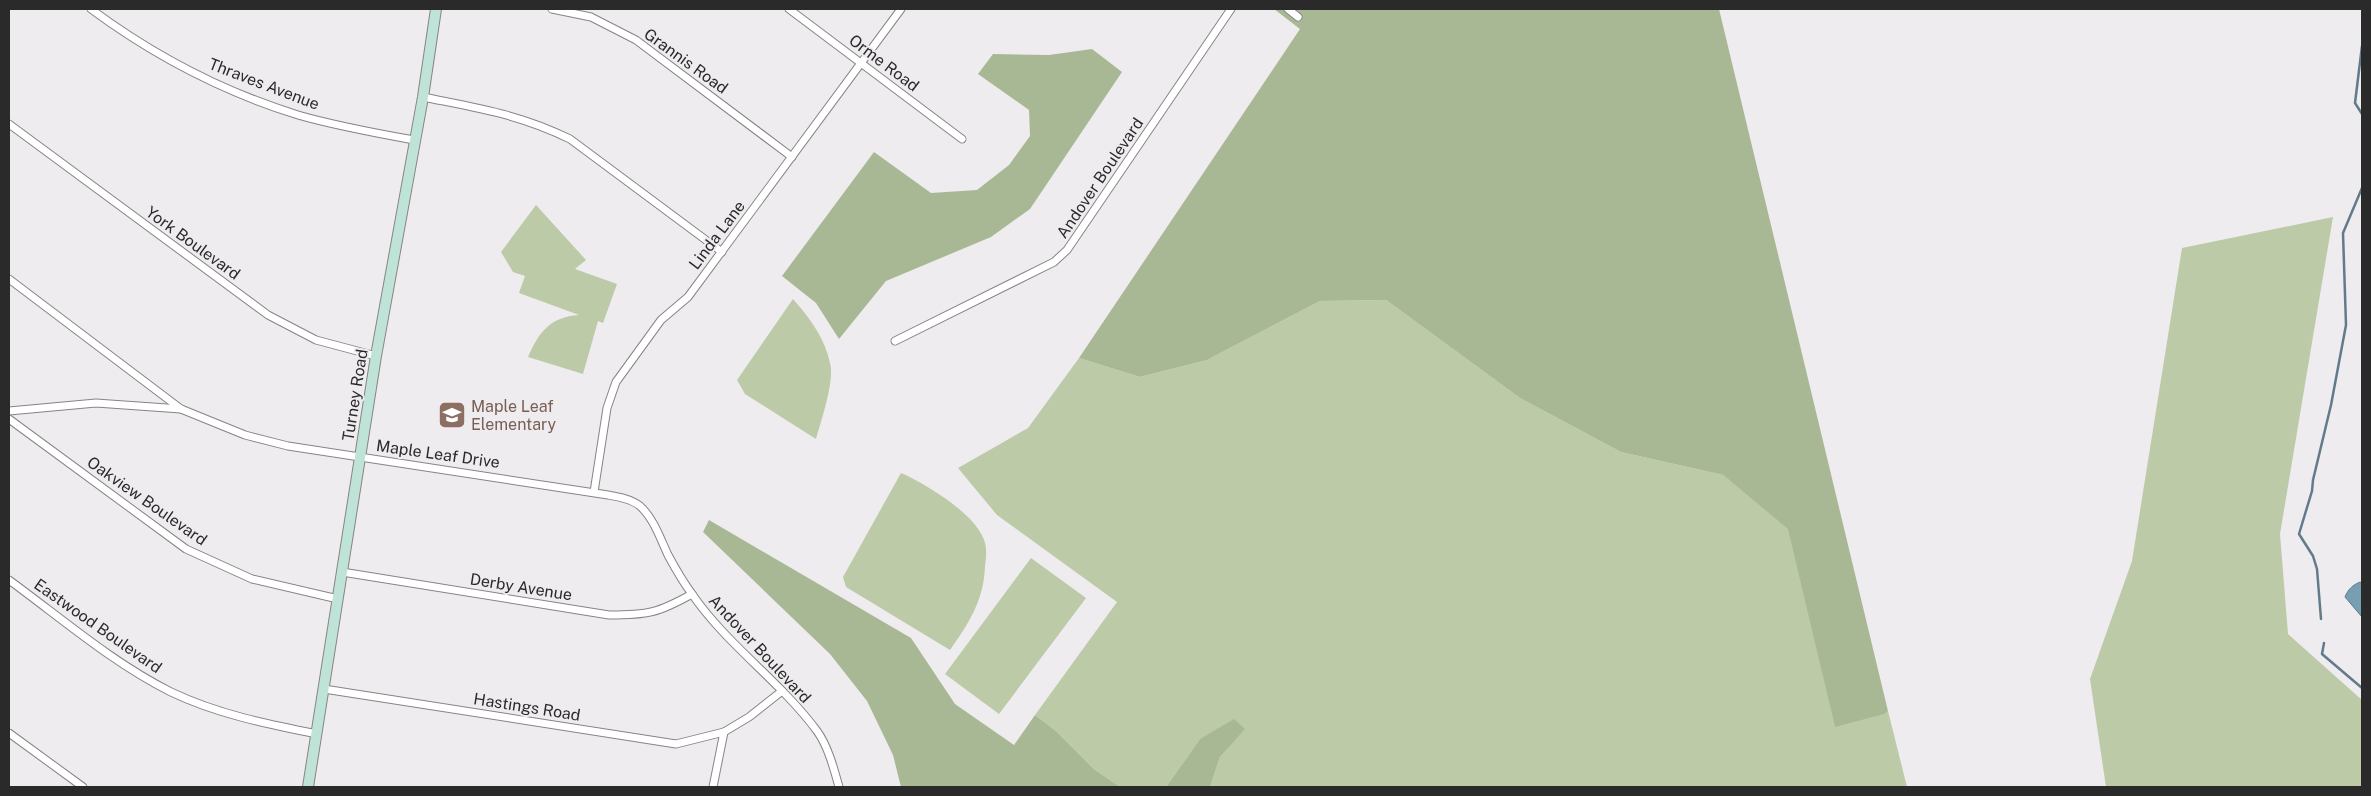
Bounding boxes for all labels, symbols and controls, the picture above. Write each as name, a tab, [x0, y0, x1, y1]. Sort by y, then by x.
street label: Grannis Road	[640, 24, 732, 98]
street label: Orme Road	[845, 31, 923, 95]
street label: Thraves Avenue	[206, 54, 322, 114]
street label: Andover Boulevard	[1053, 114, 1147, 242]
street label: Linda Lane	[685, 197, 749, 273]
street label: York Boulevard	[142, 202, 244, 284]
street label: Turney Road	[338, 348, 372, 442]
place label: Maple Leaf Elementary	[471, 397, 557, 434]
school or university icon: Maple Leaf Elementary	[437, 400, 467, 430]
street label: Maple Leaf Drive	[375, 436, 501, 472]
street label: Oakview Boulevard	[83, 453, 211, 549]
street label: Derby Avenue	[469, 570, 573, 604]
street label: Eastwood Boulevard	[30, 575, 166, 677]
street label: Andover Boulevard	[705, 591, 815, 707]
street label: Hastings Road	[472, 689, 582, 725]

